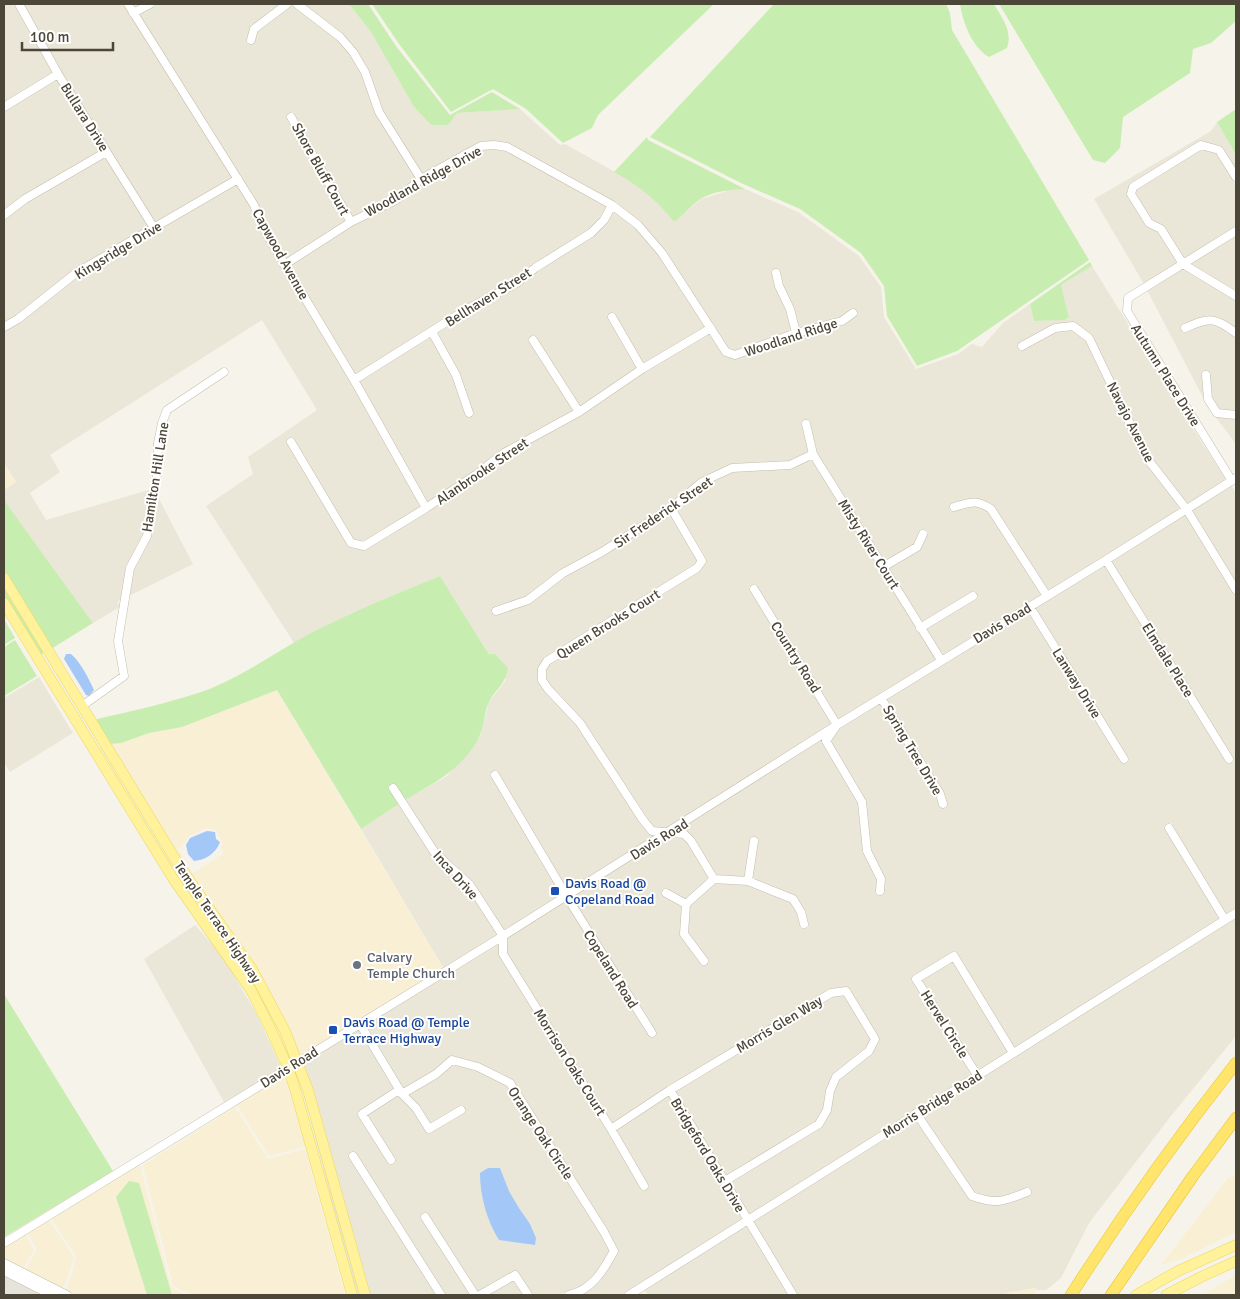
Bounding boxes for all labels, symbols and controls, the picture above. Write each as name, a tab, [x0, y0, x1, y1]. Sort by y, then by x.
scale bar	[22, 20, 114, 52]
text: 100 m	[30, 28, 70, 46]
street label: Bullara Drive	[57, 80, 112, 155]
street label: Shore Bluff Court	[288, 120, 353, 219]
street label: Woodland Ridge Drive	[362, 142, 485, 221]
street label: Capwood Avenue	[248, 206, 313, 303]
street label: Kingsridge Drive	[72, 218, 165, 283]
street label: Bellhaven Street	[442, 264, 535, 331]
street label: Woodland Ridge	[743, 314, 840, 361]
street label: Autumn Place Drive	[1127, 321, 1204, 430]
street label: Navajo Avenue	[1103, 379, 1158, 465]
street label: Hamilton Hill Lane	[138, 421, 173, 533]
street label: Alanbrooke Street	[433, 434, 532, 509]
street label: Sir Frederick Street	[611, 473, 716, 552]
street label: Misty River Court	[834, 496, 903, 592]
street label: Queen Brooks Court	[553, 586, 663, 663]
street label: Davis Road	[970, 599, 1034, 647]
street label: Country Road	[767, 618, 824, 696]
street label: Elmdale Place	[1138, 620, 1197, 701]
street label: Lanway Drive	[1048, 645, 1105, 721]
street label: Spring Tree Drive	[879, 702, 946, 798]
street label: Davis Road	[627, 815, 691, 864]
street label: Inca Drive	[429, 847, 482, 903]
street label: Temple Terrace Highway	[170, 858, 265, 987]
place label: Davis Road @ Copeland Road	[565, 875, 654, 908]
marker: Davis Road @ Copeland Road	[549, 885, 561, 897]
street label: Copeland Road	[580, 927, 641, 1012]
place label: Calvary Temple Church	[367, 949, 455, 982]
marker: Calvary Temple Church	[351, 959, 363, 971]
street label: Hervel Circle	[917, 987, 972, 1061]
street label: Morris Glen Way	[733, 992, 826, 1057]
street label: Morrison Oaks Court	[530, 1006, 609, 1119]
place label: Davis Road @ Temple Terrace Highway	[343, 1014, 470, 1047]
marker: Davis Road @ Temple Terrace Highway	[327, 1024, 339, 1036]
street label: Davis Road	[257, 1043, 321, 1092]
street label: Morris Bridge Road	[879, 1067, 985, 1142]
street label: Orange Oak Circle	[504, 1084, 577, 1183]
street label: Bridgeford Oaks Drive	[667, 1095, 748, 1215]

